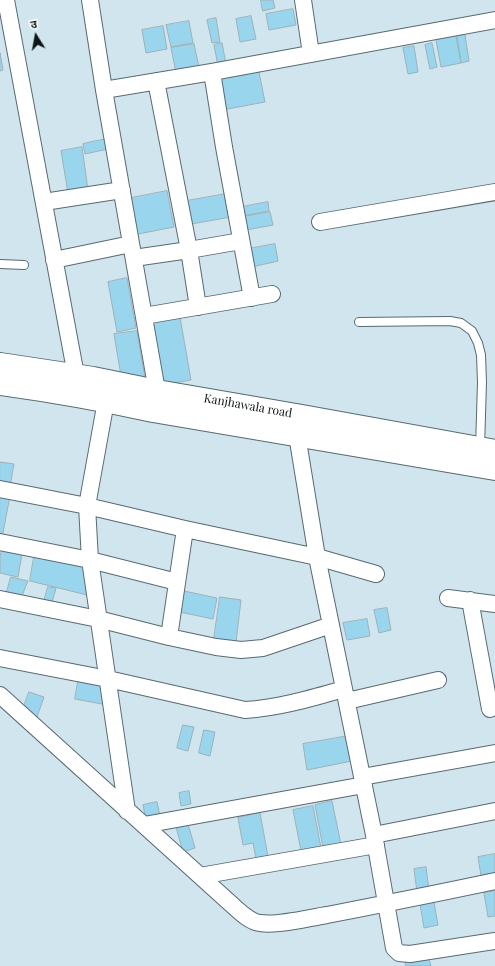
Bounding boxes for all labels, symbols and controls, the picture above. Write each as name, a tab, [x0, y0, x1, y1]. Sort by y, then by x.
north arrow	[16, 16, 56, 56]
text: उ	[29, 16, 38, 32]
street label: Kanjhawala road	[203, 391, 293, 421]

